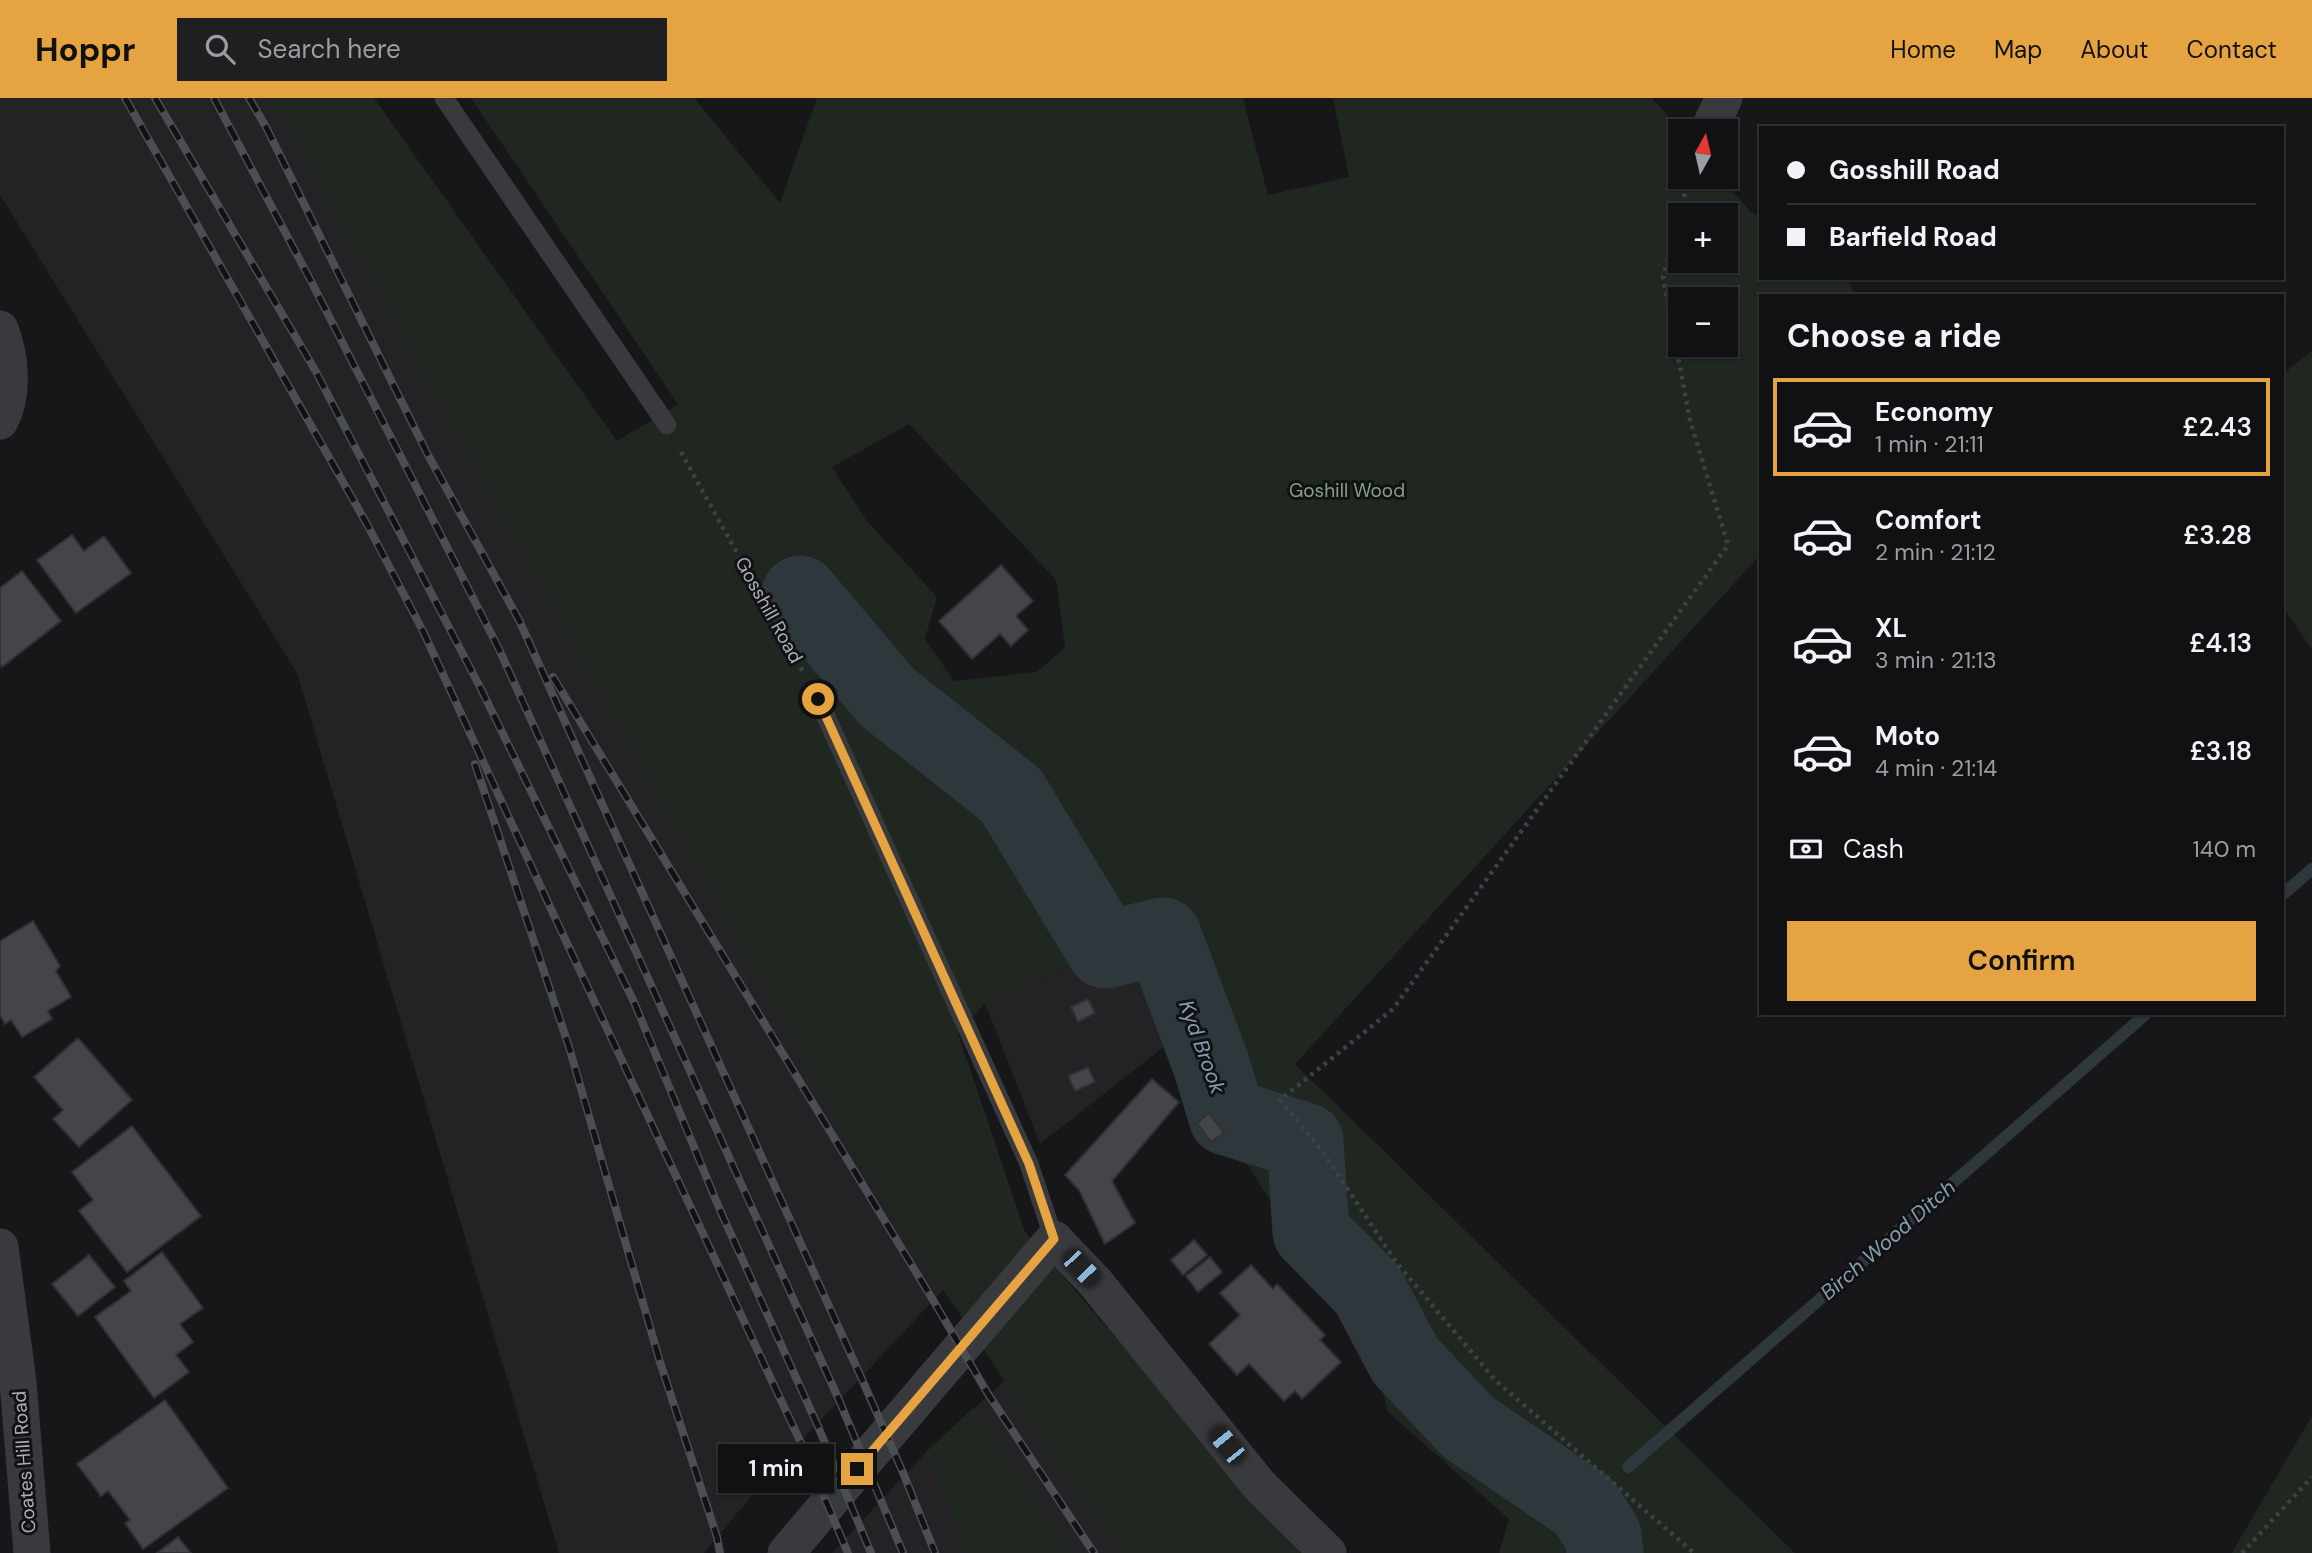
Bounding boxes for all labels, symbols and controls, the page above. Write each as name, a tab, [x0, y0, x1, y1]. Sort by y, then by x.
search box	[177, 18, 667, 81]
text: Hoppr	[35, 28, 135, 71]
icon: search	[201, 30, 239, 68]
text: Search here	[257, 32, 401, 66]
text: Home	[1890, 34, 1956, 65]
text: Map	[1994, 34, 2042, 65]
text: About	[2080, 34, 2149, 65]
text: Contact	[2187, 34, 2277, 65]
north arrow	[1668, 119, 1738, 189]
map controls	[1668, 119, 1738, 357]
text: Gosshill Road	[1829, 153, 2000, 187]
button: +	[1668, 203, 1738, 273]
text: Barfield Road	[1829, 220, 1997, 254]
button: −	[1668, 287, 1738, 357]
text: Choose a ride	[1787, 315, 2002, 357]
text: Economy	[1875, 395, 1993, 429]
icon: car	[1791, 396, 1854, 459]
text: £2.43	[2183, 410, 2252, 444]
text: 1 min · 21:11	[1875, 429, 1984, 459]
park label: Goshill Wood	[1289, 478, 1405, 503]
text: Comfort	[1875, 503, 1981, 537]
icon: car	[1791, 504, 1854, 567]
text: £3.28	[2183, 518, 2252, 552]
text: 2 min · 21:12	[1875, 537, 1996, 567]
street label: Gosshill Road	[729, 552, 809, 668]
text: XL	[1875, 611, 1907, 645]
icon: car	[1791, 612, 1854, 675]
text: £4.13	[2189, 626, 2252, 660]
text: 3 min · 21:13	[1875, 645, 1997, 675]
route start	[802, 683, 834, 715]
text: Moto	[1875, 719, 1940, 753]
icon: car	[1791, 720, 1854, 783]
text: £3.18	[2190, 734, 2252, 768]
text: 4 min · 21:14	[1875, 753, 1997, 783]
icon: cash	[1787, 830, 1825, 868]
text: Cash	[1843, 832, 1904, 866]
text: 140 m	[2193, 834, 2256, 864]
button: Confirm	[1787, 921, 2256, 1001]
water label: Kyd Brook	[1172, 996, 1232, 1098]
water label: Birch Wood Ditch	[1815, 1174, 1961, 1306]
car	[1059, 1246, 1104, 1290]
street label: Coates Hill Road	[7, 1390, 41, 1534]
car	[1206, 1422, 1249, 1468]
callout: 1 min	[717, 1444, 832, 1494]
text: 1 min	[749, 1453, 803, 1483]
route end	[841, 1453, 873, 1485]

